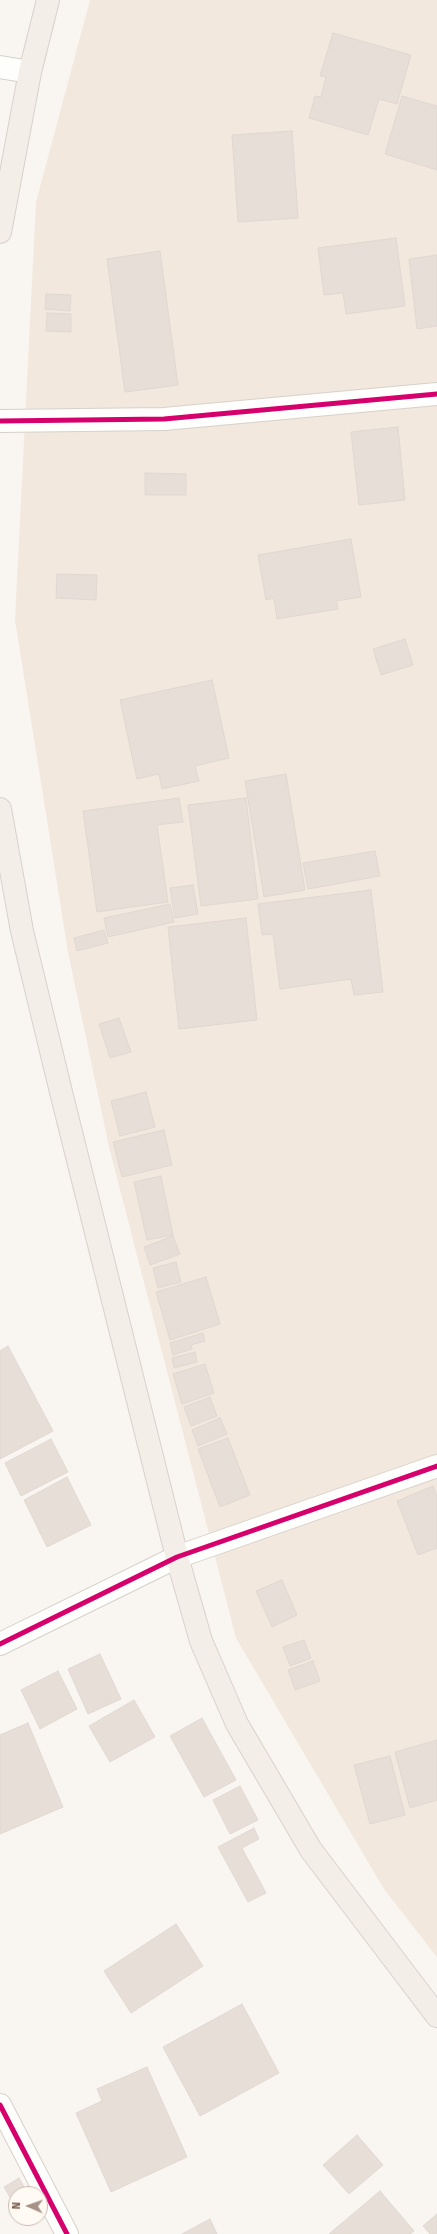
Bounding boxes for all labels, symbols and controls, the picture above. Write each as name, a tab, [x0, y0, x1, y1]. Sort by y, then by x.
north arrow	[8, 2186, 48, 2226]
text: N	[10, 2202, 23, 2209]

